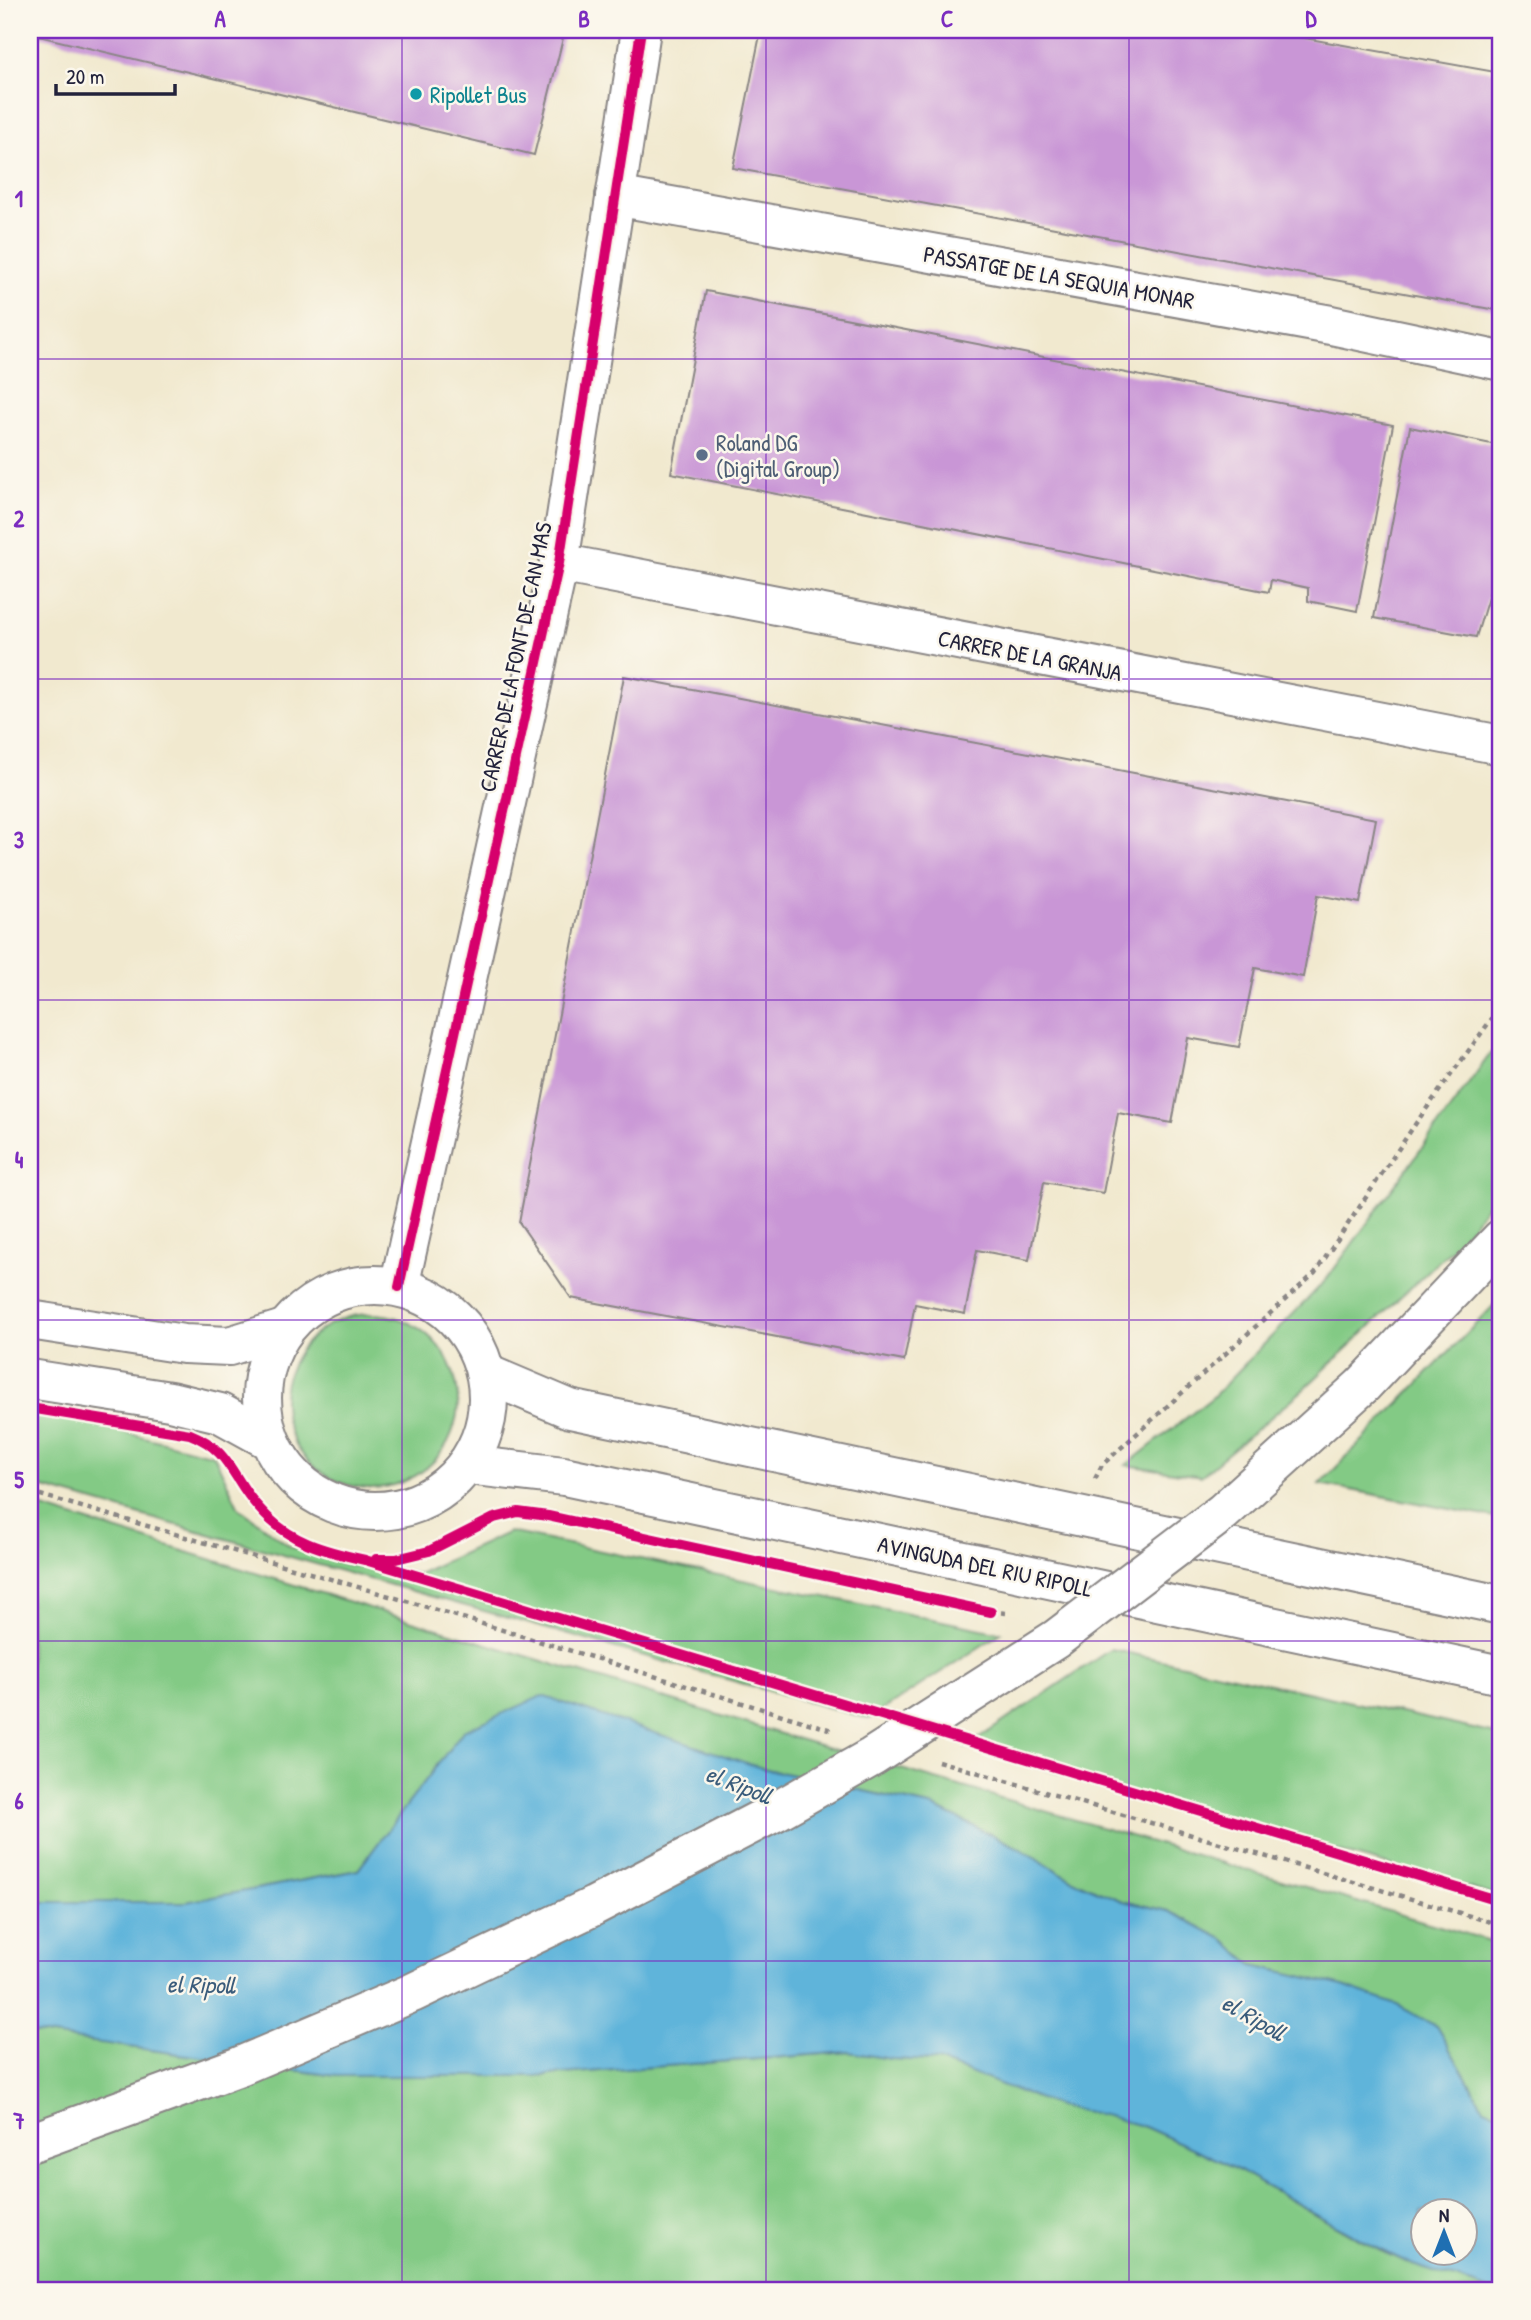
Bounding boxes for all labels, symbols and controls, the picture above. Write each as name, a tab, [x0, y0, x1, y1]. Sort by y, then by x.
text: A	[214, 3, 226, 34]
text: B	[578, 3, 590, 34]
text: C	[941, 3, 953, 34]
text: D	[1306, 3, 1318, 34]
scale bar	[56, 52, 175, 96]
text: 20 m	[66, 62, 104, 91]
place label: Ripollet Bus	[430, 79, 527, 110]
marker: Ripollet Bus	[408, 86, 424, 102]
text: 1	[15, 183, 23, 214]
street label: PASSATGE DE LA SEQUIA MONAR	[921, 238, 1197, 316]
place label: Roland DG (Digital Group)	[716, 427, 840, 484]
marker: Roland DG (Digital Group)	[694, 447, 710, 463]
text: 2	[14, 503, 25, 534]
street label: CARRER DE LA FONT DE CAN MAS	[471, 519, 559, 795]
street label: CARRER DE LA GRANJA	[935, 622, 1125, 688]
text: 3	[14, 824, 24, 855]
text: 4	[15, 1144, 24, 1175]
text: 5	[14, 1464, 24, 1495]
street label: AVINGUDA DEL RIU RIPOLL	[875, 1528, 1095, 1604]
water label: el Ripoll	[701, 1757, 778, 1813]
text: 6	[14, 1785, 24, 1816]
water label: el Ripoll	[167, 1967, 237, 2002]
water label: el Ripoll	[1216, 1986, 1293, 2050]
text: 7	[12, 2105, 25, 2136]
north arrow	[1408, 2198, 1478, 2268]
text: N	[1439, 2202, 1449, 2228]

